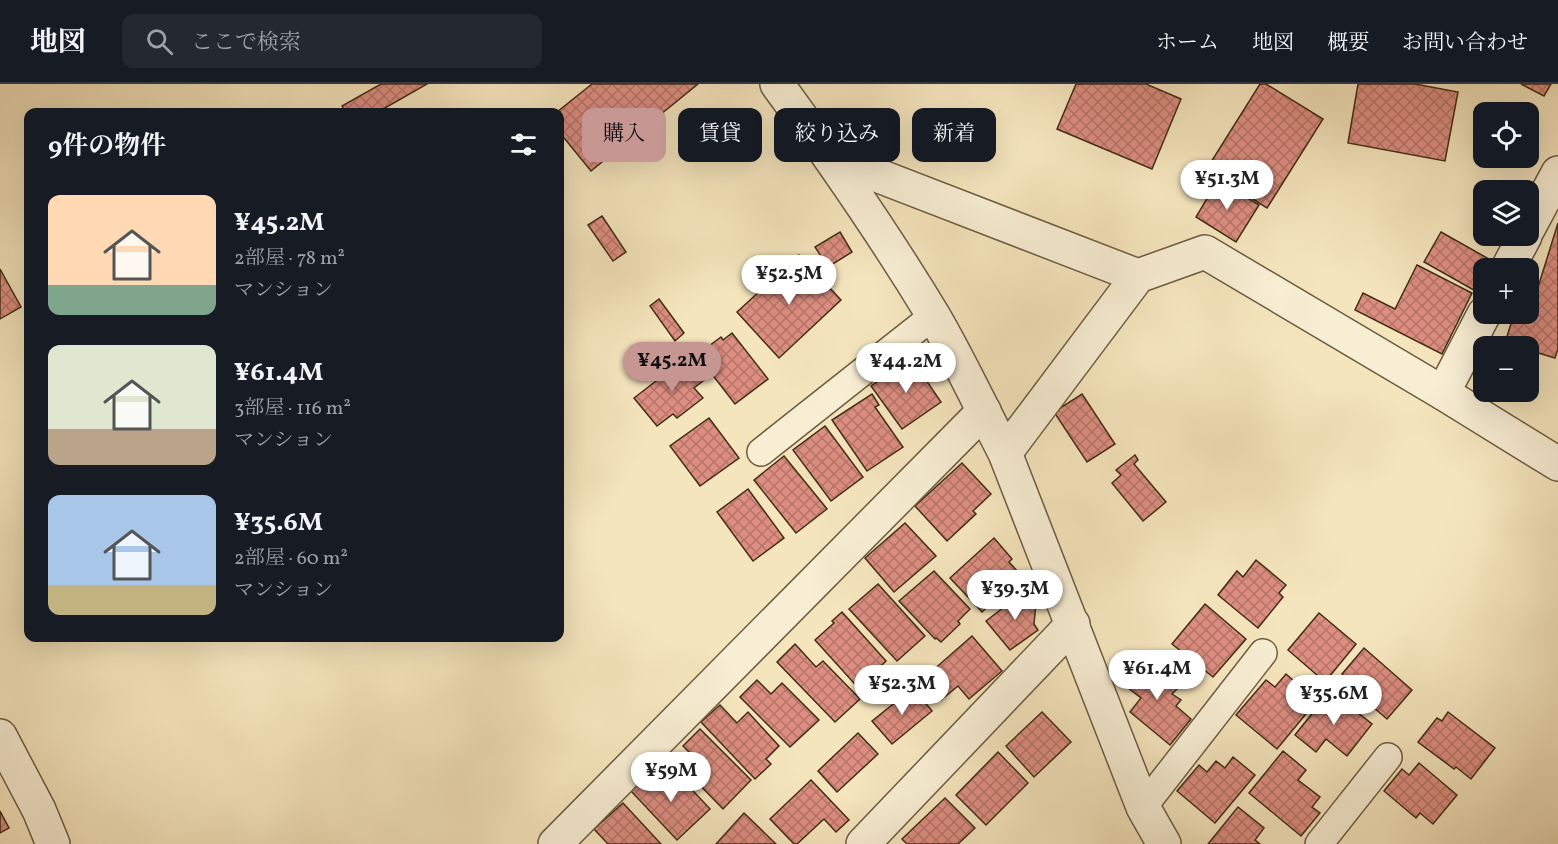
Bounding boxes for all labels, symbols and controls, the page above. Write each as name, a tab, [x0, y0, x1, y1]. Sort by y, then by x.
search box	[122, 14, 542, 68]
text: 地図	[30, 24, 86, 63]
icon: search	[143, 25, 176, 58]
text: ここで検索	[191, 28, 301, 59]
text: ホーム	[1156, 29, 1219, 58]
text: 地図	[1252, 29, 1294, 58]
text: 概要	[1327, 29, 1369, 58]
text: お問い合わせ	[1402, 29, 1528, 58]
map controls	[1473, 102, 1539, 402]
button: locate	[1473, 102, 1539, 168]
chip: 購入	[582, 108, 666, 162]
chip: 賃貸	[678, 108, 762, 162]
chip: 絞り込み	[774, 108, 900, 162]
chip: 新着	[912, 108, 996, 162]
icon: filters	[507, 128, 540, 161]
text: 9件の物件	[48, 129, 166, 165]
pin: ¥51.3M	[1178, 160, 1276, 211]
text: ¥51.3M	[1194, 165, 1260, 193]
button: layers	[1473, 180, 1539, 246]
text: ¥45.2M	[234, 205, 324, 241]
icon: home	[96, 219, 168, 291]
text: 2部屋 · 78 m²	[234, 245, 345, 273]
pin: ¥52.5M	[740, 255, 838, 306]
button: +	[1473, 258, 1539, 324]
text: ¥52.5M	[755, 260, 823, 288]
text: マンション	[234, 277, 333, 305]
button: −	[1473, 336, 1539, 402]
pin: ¥45.2M	[623, 342, 721, 393]
pin: ¥44.2M	[857, 343, 955, 394]
text: ¥45.2M	[637, 347, 707, 375]
text: ¥44.2M	[870, 348, 942, 376]
text: ¥61.4M	[234, 355, 323, 391]
icon: home	[96, 369, 168, 441]
text: 3部屋 · 116 m²	[234, 395, 351, 423]
text: マンション	[234, 427, 333, 455]
text: ¥35.6M	[234, 505, 323, 541]
icon: home	[96, 519, 168, 591]
text: 2部屋 · 60 m²	[234, 545, 348, 573]
pin: ¥39.3M	[966, 570, 1064, 621]
text: ¥39.3M	[981, 575, 1049, 603]
text: マンション	[234, 577, 333, 605]
pin: ¥61.4M	[1108, 650, 1206, 701]
text: ¥61.4M	[1123, 655, 1191, 683]
pin: ¥52.3M	[853, 665, 951, 716]
text: ¥52.3M	[868, 670, 936, 698]
pin: ¥35.6M	[1285, 675, 1383, 726]
text: ¥35.6M	[1300, 680, 1368, 708]
pin: ¥59M	[635, 752, 707, 803]
text: ¥59M	[645, 757, 697, 785]

